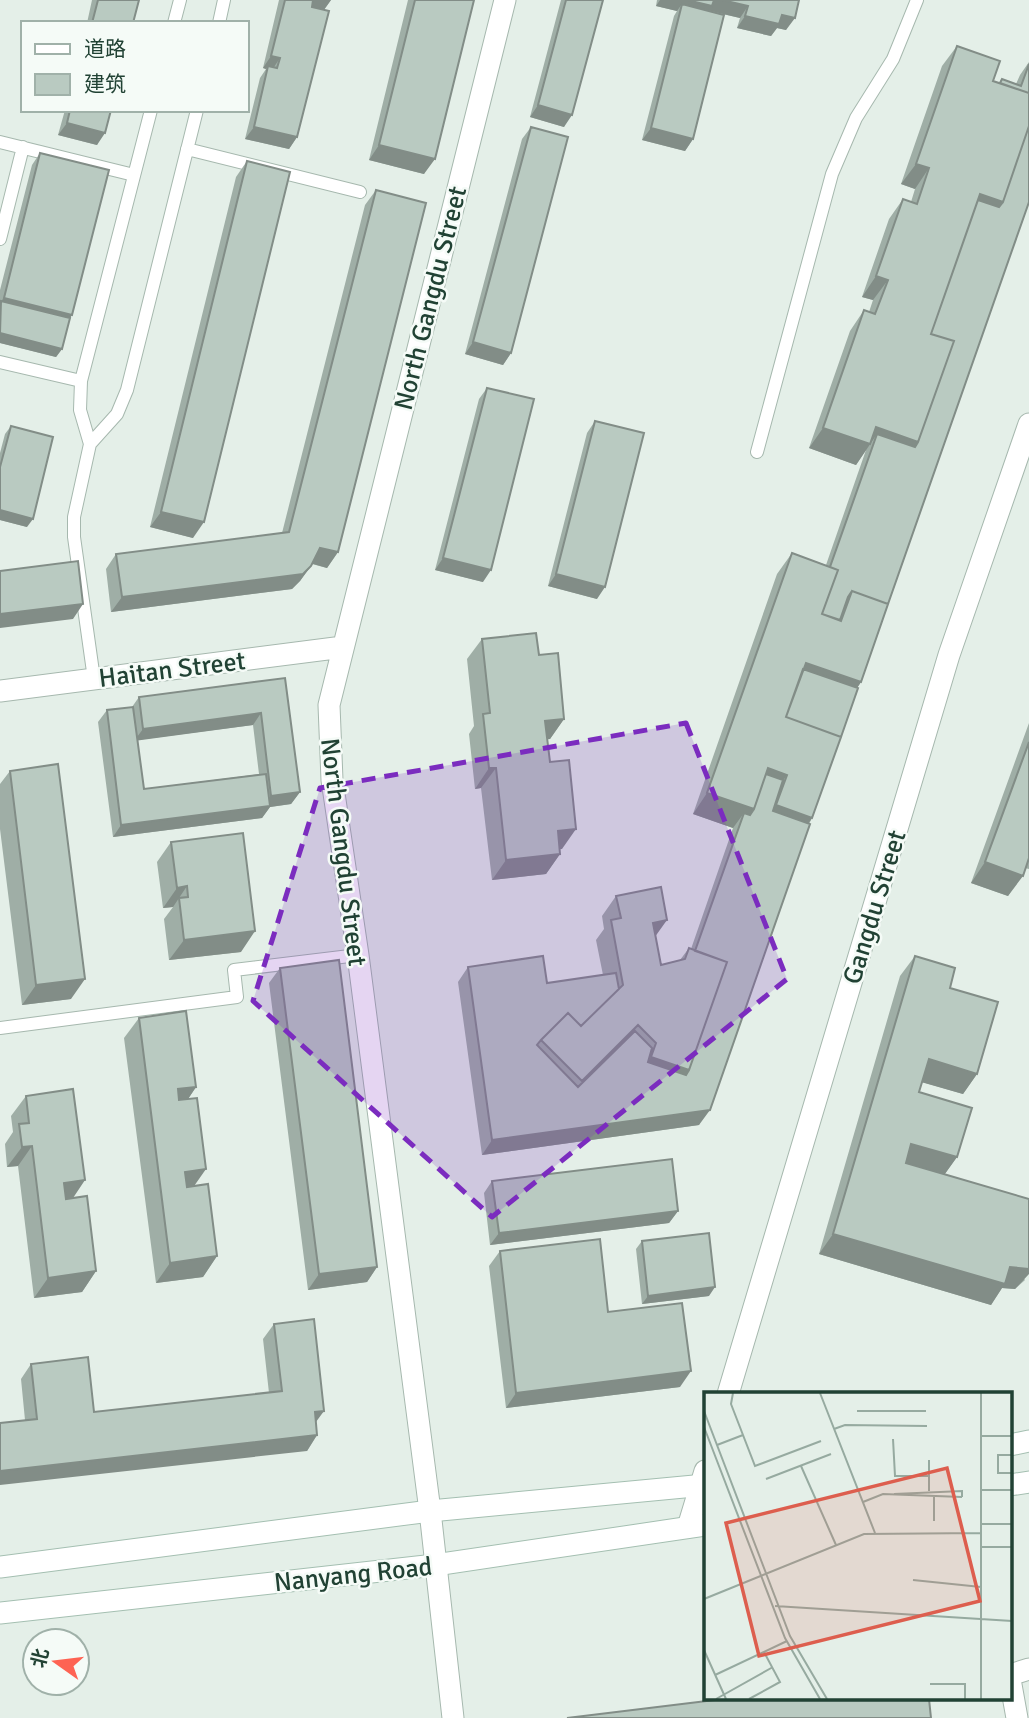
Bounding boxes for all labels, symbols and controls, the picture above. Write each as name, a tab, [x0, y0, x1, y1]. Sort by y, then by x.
legend	[21, 21, 248, 112]
text: 道路	[84, 36, 126, 62]
text: 建筑	[84, 71, 126, 97]
street label: North Gangdu Street	[388, 183, 474, 413]
street label: Haitan Street	[97, 645, 247, 695]
street label: North Gangdu Street	[313, 736, 373, 968]
street label: Gangdu Street	[836, 826, 914, 988]
inset map	[704, 1392, 1012, 1700]
street label: Nanyang Road	[272, 1551, 434, 1599]
north arrow	[21, 1627, 91, 1697]
text: 北	[27, 1646, 54, 1670]

